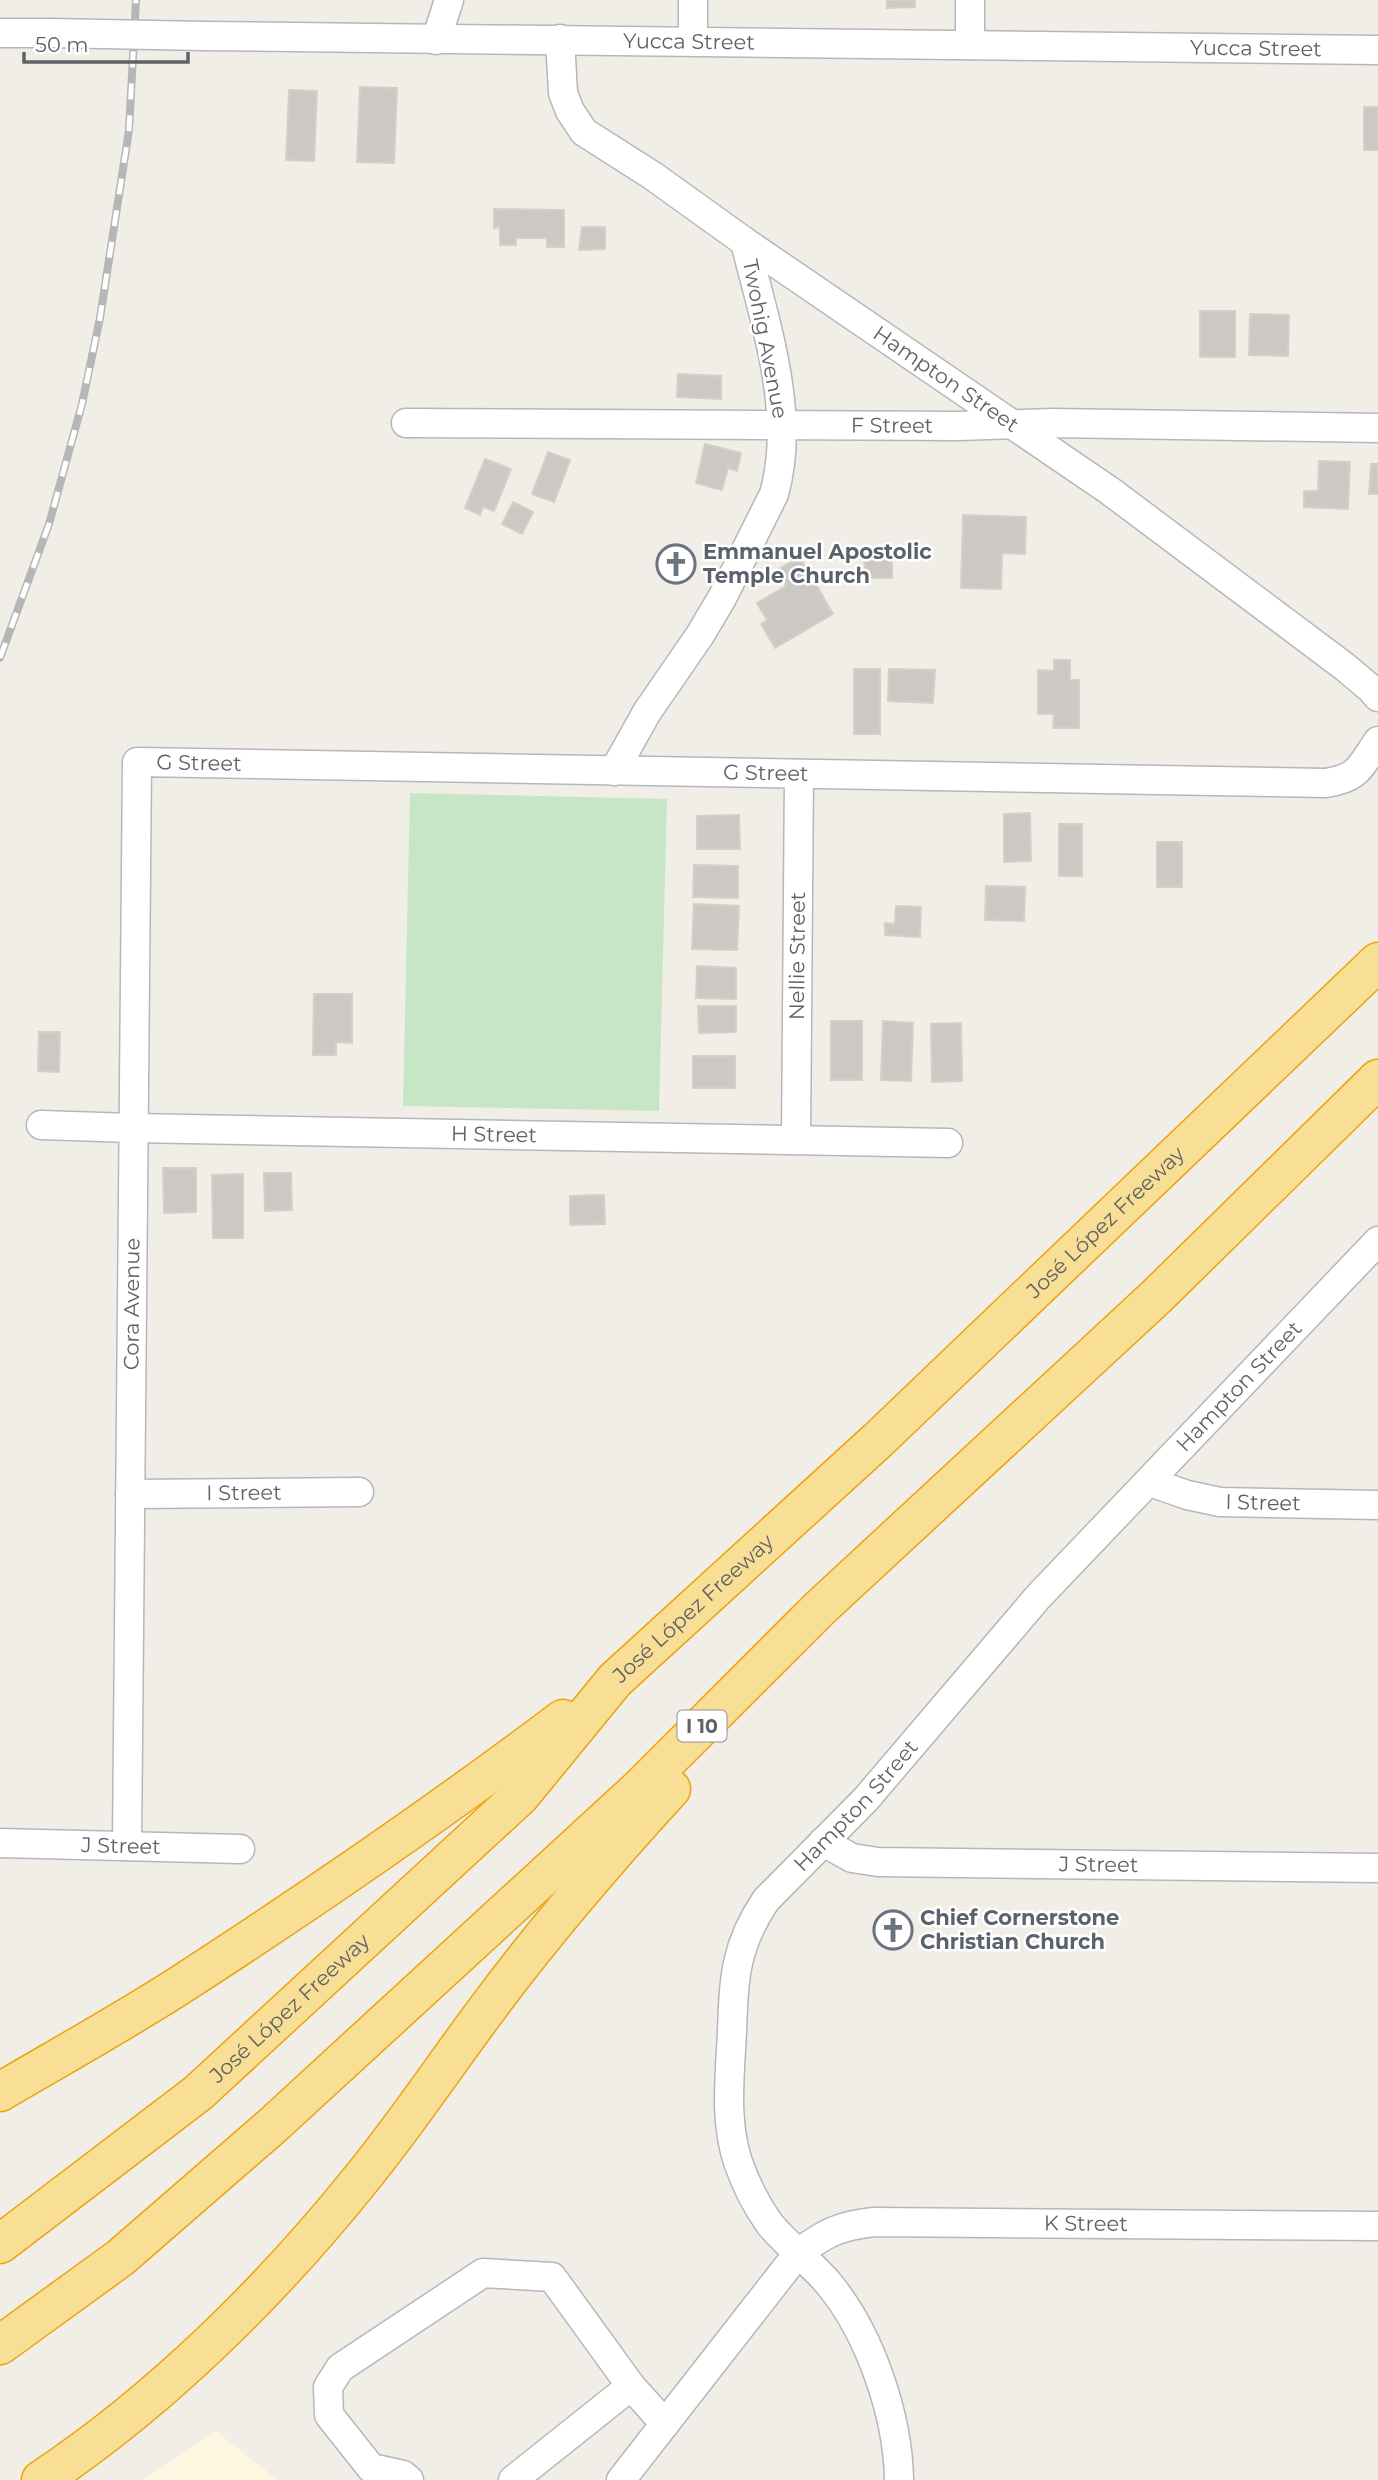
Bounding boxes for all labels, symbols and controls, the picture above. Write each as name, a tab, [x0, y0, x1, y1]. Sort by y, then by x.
scale bar	[24, 21, 189, 65]
street label: Yucca Street	[623, 28, 755, 55]
text: 50 m	[35, 32, 89, 57]
street label: Yucca Street	[1190, 35, 1322, 61]
street label: Twohig Avenue	[738, 257, 793, 421]
street label: Hampton Street	[869, 320, 1024, 437]
street label: F Street	[851, 412, 933, 438]
place label: Emmanuel Apostolic Temple Church	[703, 539, 932, 588]
church icon: Emmanuel Apostolic Temple Church	[655, 543, 697, 585]
street label: G Street	[156, 749, 242, 776]
street label: G Street	[723, 759, 809, 786]
street label: Nellie Street	[784, 892, 810, 1020]
street label: H Street	[451, 1121, 537, 1147]
street label: José López Freeway	[1021, 1141, 1190, 1304]
street label: Cora Avenue	[118, 1238, 145, 1370]
street label: Hampton Street	[1171, 1316, 1307, 1456]
street label: I Street	[206, 1480, 282, 1505]
street label: I Street	[1225, 1489, 1301, 1516]
street label: José López Freeway	[607, 1528, 779, 1688]
road number: I 10	[678, 1710, 726, 1742]
street label: Hampton Street	[789, 1734, 923, 1876]
street label: J Street	[80, 1832, 161, 1859]
street label: J Street	[1058, 1851, 1138, 1877]
place label: Chief Cornerstone Christian Church	[920, 1905, 1119, 1954]
church icon: Chief Cornerstone Christian Church	[872, 1909, 914, 1951]
street label: José López Freeway	[204, 1928, 375, 2088]
street label: K Street	[1044, 2210, 1128, 2236]

